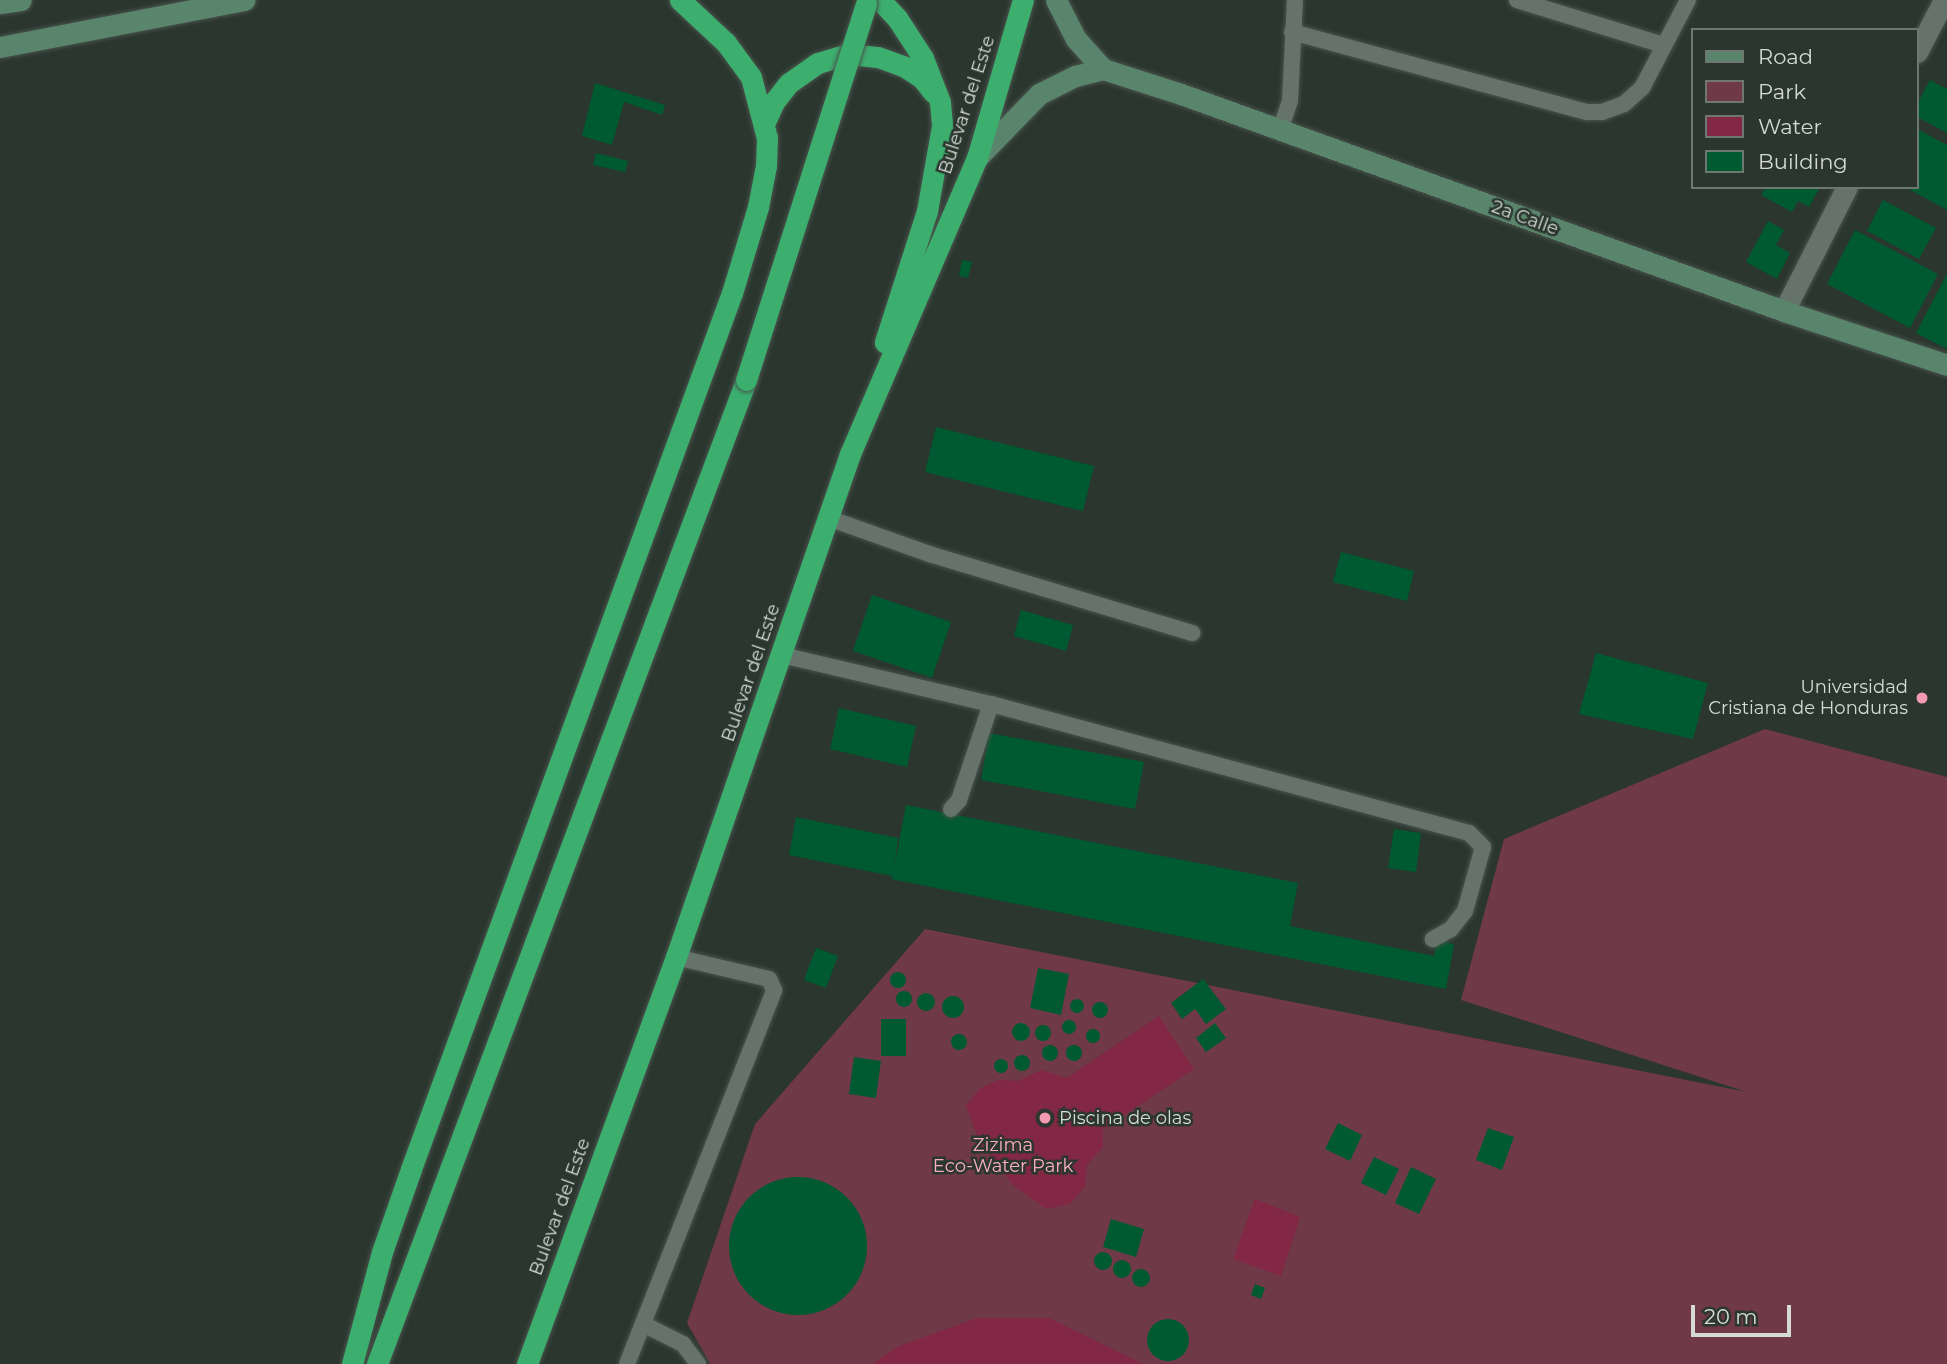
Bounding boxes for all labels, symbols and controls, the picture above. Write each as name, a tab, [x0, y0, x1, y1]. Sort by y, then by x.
legend	[1692, 28, 1919, 189]
street label: Bulevar del Este	[934, 33, 1000, 177]
text: Road	[1758, 44, 1813, 69]
text: Park	[1758, 79, 1806, 104]
text: Water	[1758, 114, 1822, 139]
text: Building	[1758, 149, 1848, 174]
street label: 2a Calle	[1489, 196, 1561, 240]
street label: Bulevar del Este	[717, 601, 785, 745]
place label: Universidad Cristiana de Honduras	[1708, 677, 1908, 720]
marker: Universidad Cristiana de Honduras	[1914, 690, 1930, 706]
place label: Piscina de olas	[1059, 1107, 1191, 1129]
marker: Piscina de olas	[1037, 1110, 1053, 1126]
street label: Bulevar del Este	[525, 1135, 595, 1279]
park label: Zizima Eco-Water Park	[933, 1135, 1073, 1178]
scale bar	[1695, 1290, 1795, 1334]
text: 20 m	[1704, 1304, 1758, 1329]

